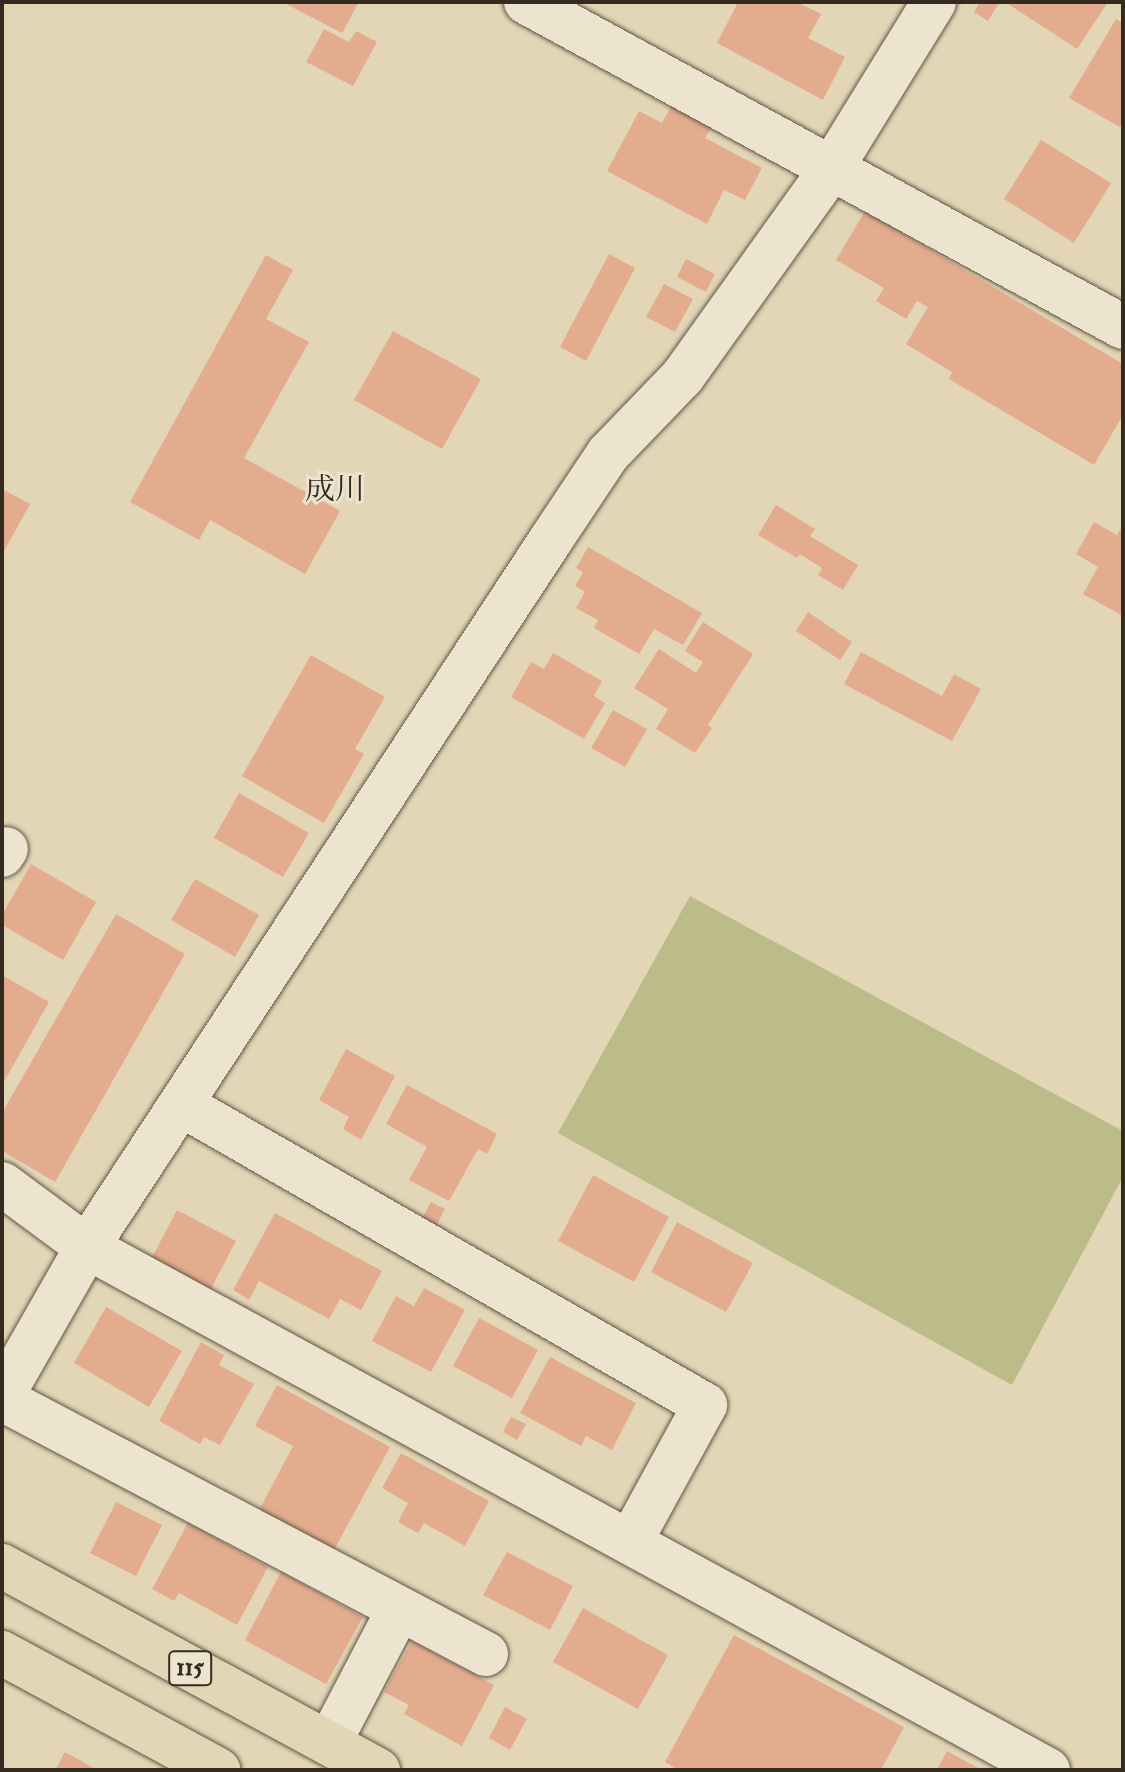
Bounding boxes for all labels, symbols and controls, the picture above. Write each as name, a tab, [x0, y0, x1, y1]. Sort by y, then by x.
district label: 成川	[305, 472, 365, 508]
road number: 115	[168, 1648, 212, 1688]

